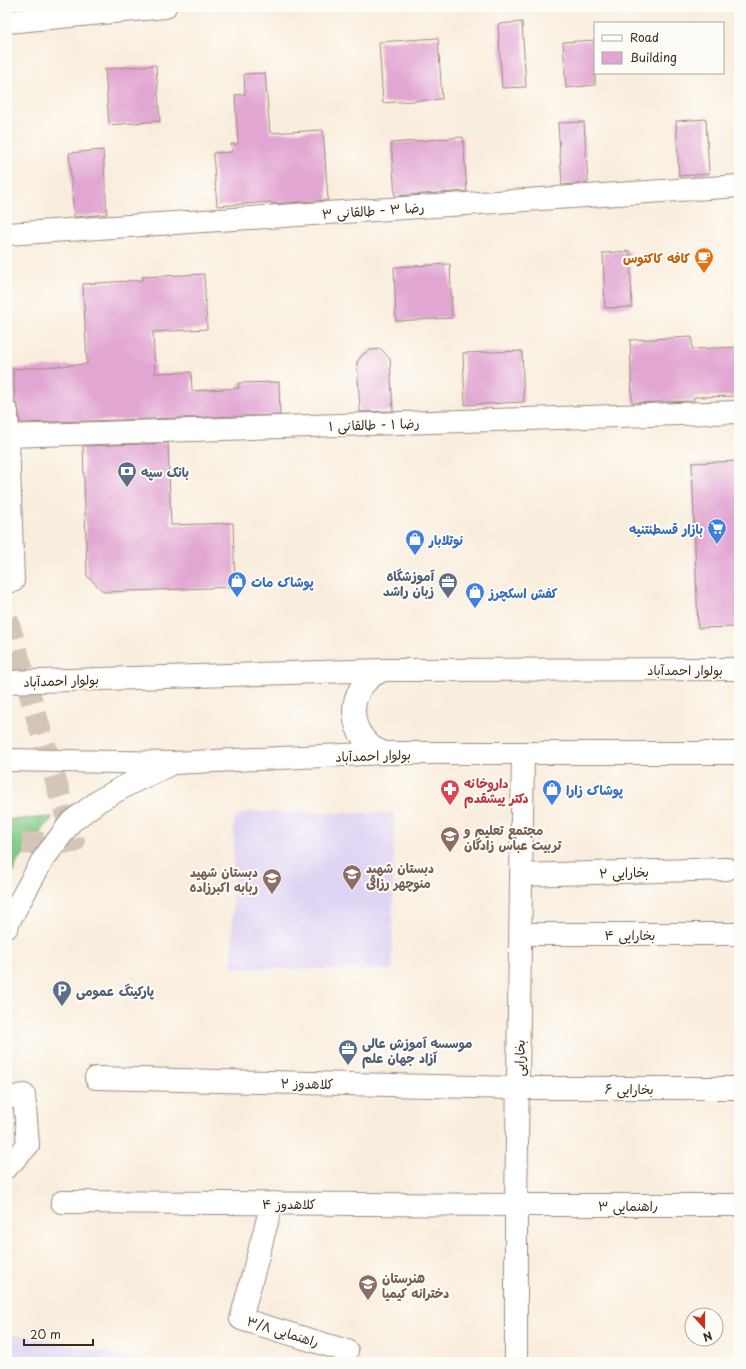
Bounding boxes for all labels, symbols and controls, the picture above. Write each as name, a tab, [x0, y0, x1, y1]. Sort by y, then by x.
legend	[594, 22, 724, 74]
text: Road	[630, 28, 659, 46]
text: Building	[630, 48, 677, 66]
street label: رضا ۳ - طالقانی ۳	[321, 197, 425, 224]
cafe icon: کافه کاکتوس	[693, 246, 715, 274]
place label: کافه کاکتوس	[623, 248, 690, 267]
street label: رضا ۱ - طالقانی ۱	[328, 413, 420, 436]
bank icon: بانک سپه	[116, 460, 138, 488]
place label: بانک سپه	[141, 462, 189, 481]
supermarket icon: بازار قسطنتنیه	[706, 517, 728, 545]
place label: بازار قسطنتنیه	[629, 519, 703, 538]
shop icon: نوتلابار	[404, 528, 426, 556]
place label: نوتلابار	[428, 530, 463, 549]
place label: آموزشگاه زبان راشد	[383, 566, 435, 600]
shop icon: پوشاک مات	[226, 570, 248, 598]
office icon: آموزشگاه زبان راشد	[437, 571, 459, 599]
place label: پوشاک مات	[251, 572, 314, 591]
shop icon: کفش اسکچرز	[464, 581, 486, 609]
place label: کفش اسکچرز	[488, 583, 558, 602]
street label: بولوار احمدآباد	[647, 660, 723, 679]
street label: بولوار احمدآباد	[23, 669, 99, 691]
street label: بولوار احمدآباد	[335, 744, 411, 766]
place label: داروخانه دکتر پیشقدم	[464, 773, 529, 809]
pharmacy icon: داروخانه دکتر پیشقدم	[439, 778, 461, 806]
shop icon: پوشاک زارا	[541, 778, 563, 806]
place label: پوشاک زارا	[566, 780, 623, 799]
place label: مجتمع تعلیم و تربیت عباس زادگان	[463, 820, 562, 854]
school or university icon: مجتمع تعلیم و تربیت عباس زادگان	[439, 825, 461, 853]
place label: دبستان شهید منوچهر رزاقی	[366, 858, 434, 893]
place label: دبستان شهید ربابه اکبرزاده	[189, 862, 258, 896]
street label: بخارایی ۲	[599, 862, 649, 883]
school or university icon: دبستان شهید منوچهر رزاقی	[341, 863, 363, 891]
school or university icon: دبستان شهید ربابه اکبرزاده	[261, 867, 283, 895]
street label: بخارایی ۴	[605, 925, 655, 945]
parking icon: پارکینگ عمومی	[51, 979, 73, 1007]
place label: پارکینگ عمومی	[76, 981, 154, 1000]
place label: موسسه آموزش عالی آزاد جهان علم	[362, 1033, 473, 1069]
office icon: موسسه آموزش عالی آزاد جهان علم	[337, 1038, 359, 1066]
street label: بخارایی	[509, 1039, 530, 1077]
street label: کلاهدوز ۲	[280, 1073, 334, 1093]
street label: بخارایی ۶	[605, 1079, 653, 1099]
street label: کلاهدوز ۴	[262, 1194, 316, 1213]
street label: راهنمایی ۳	[598, 1196, 658, 1216]
place label: هنرستان دخترانه کیمیا	[382, 1268, 449, 1302]
school or university icon: هنرستان دخترانه کیمیا	[357, 1273, 379, 1301]
north arrow	[684, 1307, 724, 1347]
street label: راهنمایی ۳/۸	[244, 1311, 321, 1352]
scale bar	[24, 1321, 93, 1347]
text: 20 m	[30, 1325, 61, 1343]
text: N	[700, 1327, 715, 1346]

